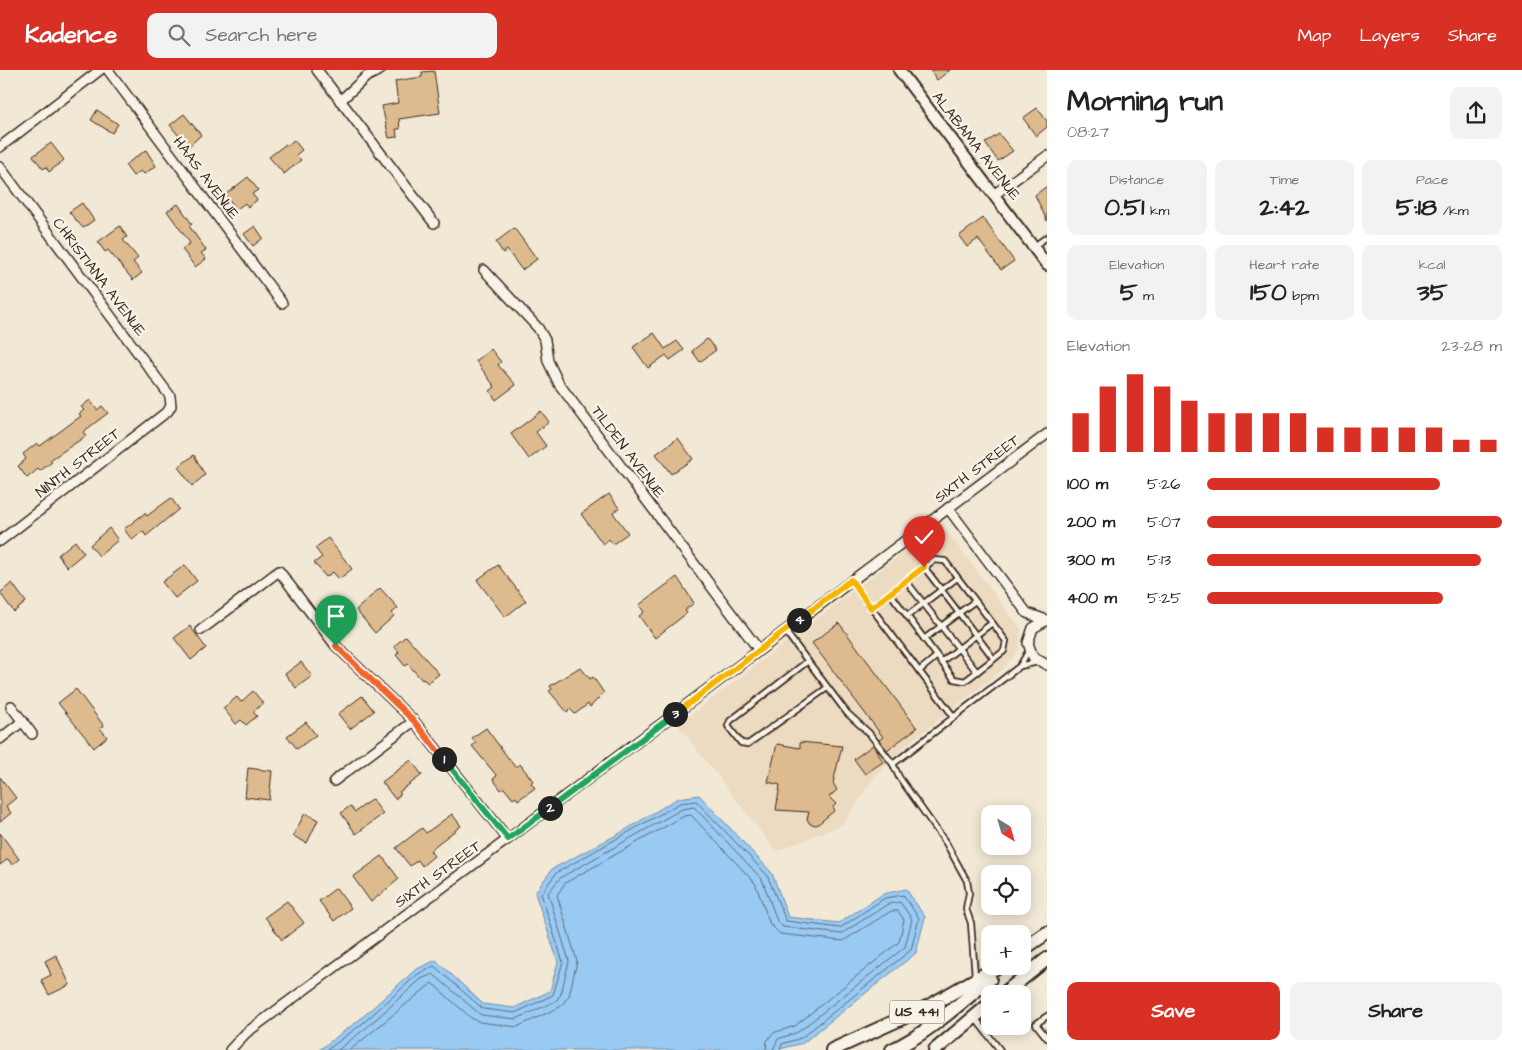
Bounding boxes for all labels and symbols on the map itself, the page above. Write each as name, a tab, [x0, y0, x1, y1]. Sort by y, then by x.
street label: ALABAMA AVENUE	[927, 87, 1025, 205]
street label: HAAS AVENUE	[168, 132, 244, 224]
street label: CHRISTIANA AVENUE	[48, 214, 151, 341]
street label: TILDEN AVENUE	[586, 402, 670, 503]
street label: NINTH STREET	[31, 423, 125, 503]
street label: SIXTH STREET	[930, 429, 1025, 508]
pin	[903, 516, 945, 567]
pin	[315, 595, 357, 646]
pin: 4	[786, 608, 812, 632]
pin: 3	[662, 702, 688, 726]
pin: 1	[432, 746, 456, 772]
pin: 2	[538, 796, 562, 820]
north arrow	[981, 805, 1031, 855]
street label: SIXTH STREET	[391, 835, 486, 913]
road number: US 441	[890, 1000, 944, 1024]

